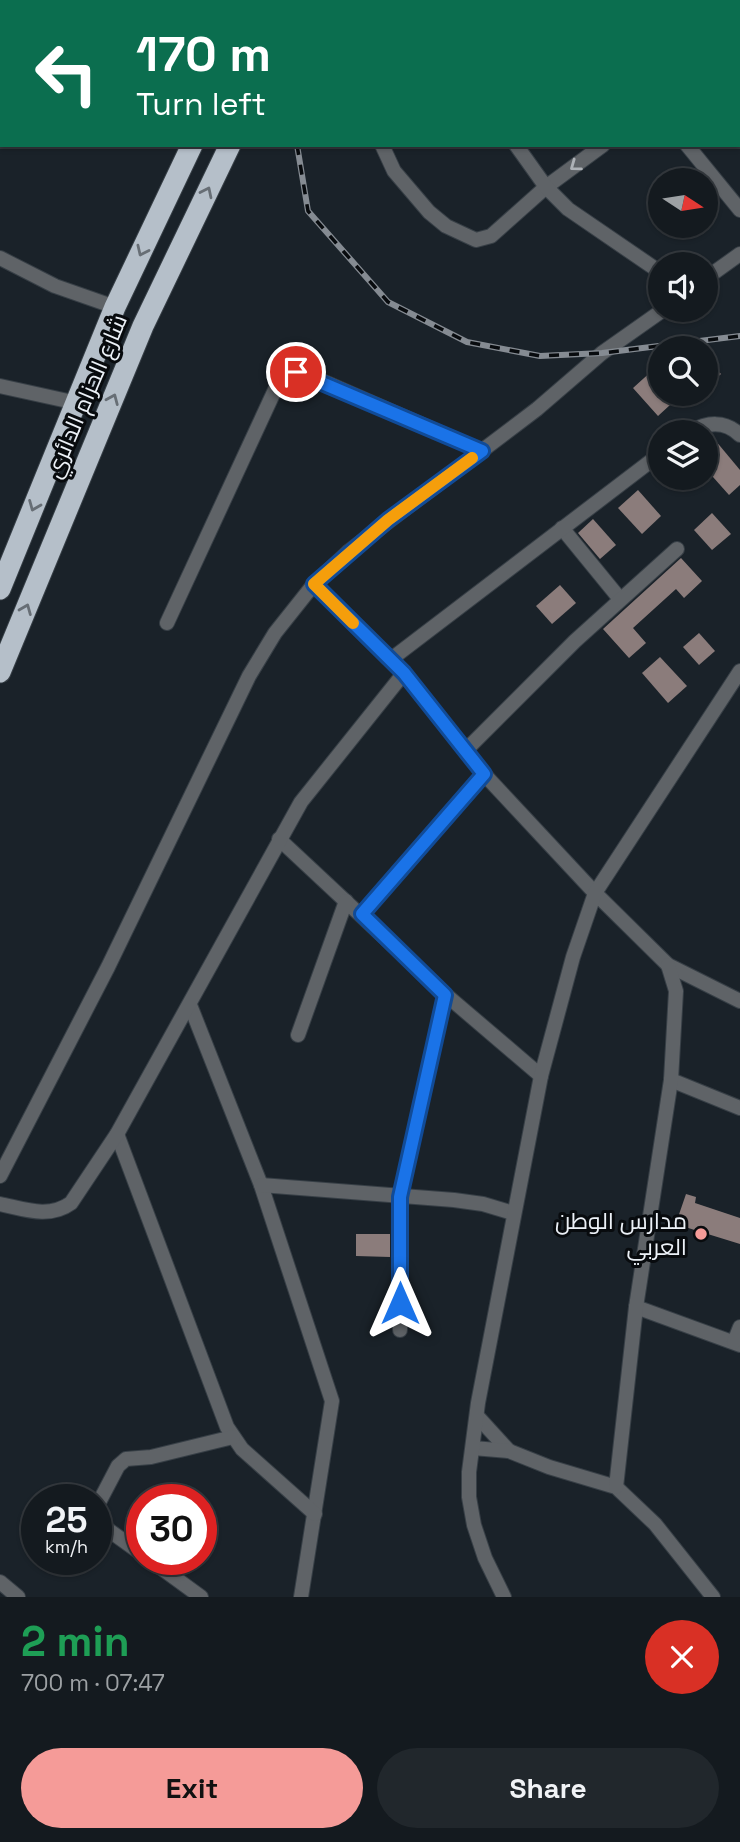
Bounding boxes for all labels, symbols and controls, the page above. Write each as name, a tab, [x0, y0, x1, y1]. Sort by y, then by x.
text: 170 m	[136, 23, 271, 85]
icon: left	[21, 28, 112, 119]
text: Turn left	[136, 84, 266, 124]
one-way arrow	[570, 158, 582, 170]
north arrow	[648, 168, 718, 238]
map controls	[648, 168, 718, 490]
one-way arrow	[198, 187, 212, 199]
one-way arrow	[136, 244, 150, 256]
button: sound	[648, 252, 718, 322]
street label: شارع الحزام الدائري	[38, 310, 137, 484]
button: search	[648, 336, 718, 406]
pin	[266, 342, 326, 402]
icon: arrive	[277, 353, 315, 391]
one-way arrow	[104, 394, 118, 406]
button: layers	[648, 420, 718, 490]
one-way arrow	[29, 499, 43, 511]
one-way arrow	[17, 604, 31, 616]
place label: مدارس الوطن العربي	[555, 1206, 687, 1265]
marker: مدارس الوطن العربي	[693, 1226, 709, 1242]
position arrow	[363, 1266, 437, 1340]
speed limit sign: 30	[126, 1484, 217, 1575]
text: 25	[46, 1498, 87, 1542]
text: km/h	[45, 1535, 88, 1558]
text: 2 min	[21, 1615, 130, 1668]
button: close	[645, 1620, 719, 1694]
text: 700 m · 07:47	[21, 1668, 165, 1698]
button: Exit	[21, 1748, 363, 1828]
button: Share	[377, 1748, 719, 1828]

